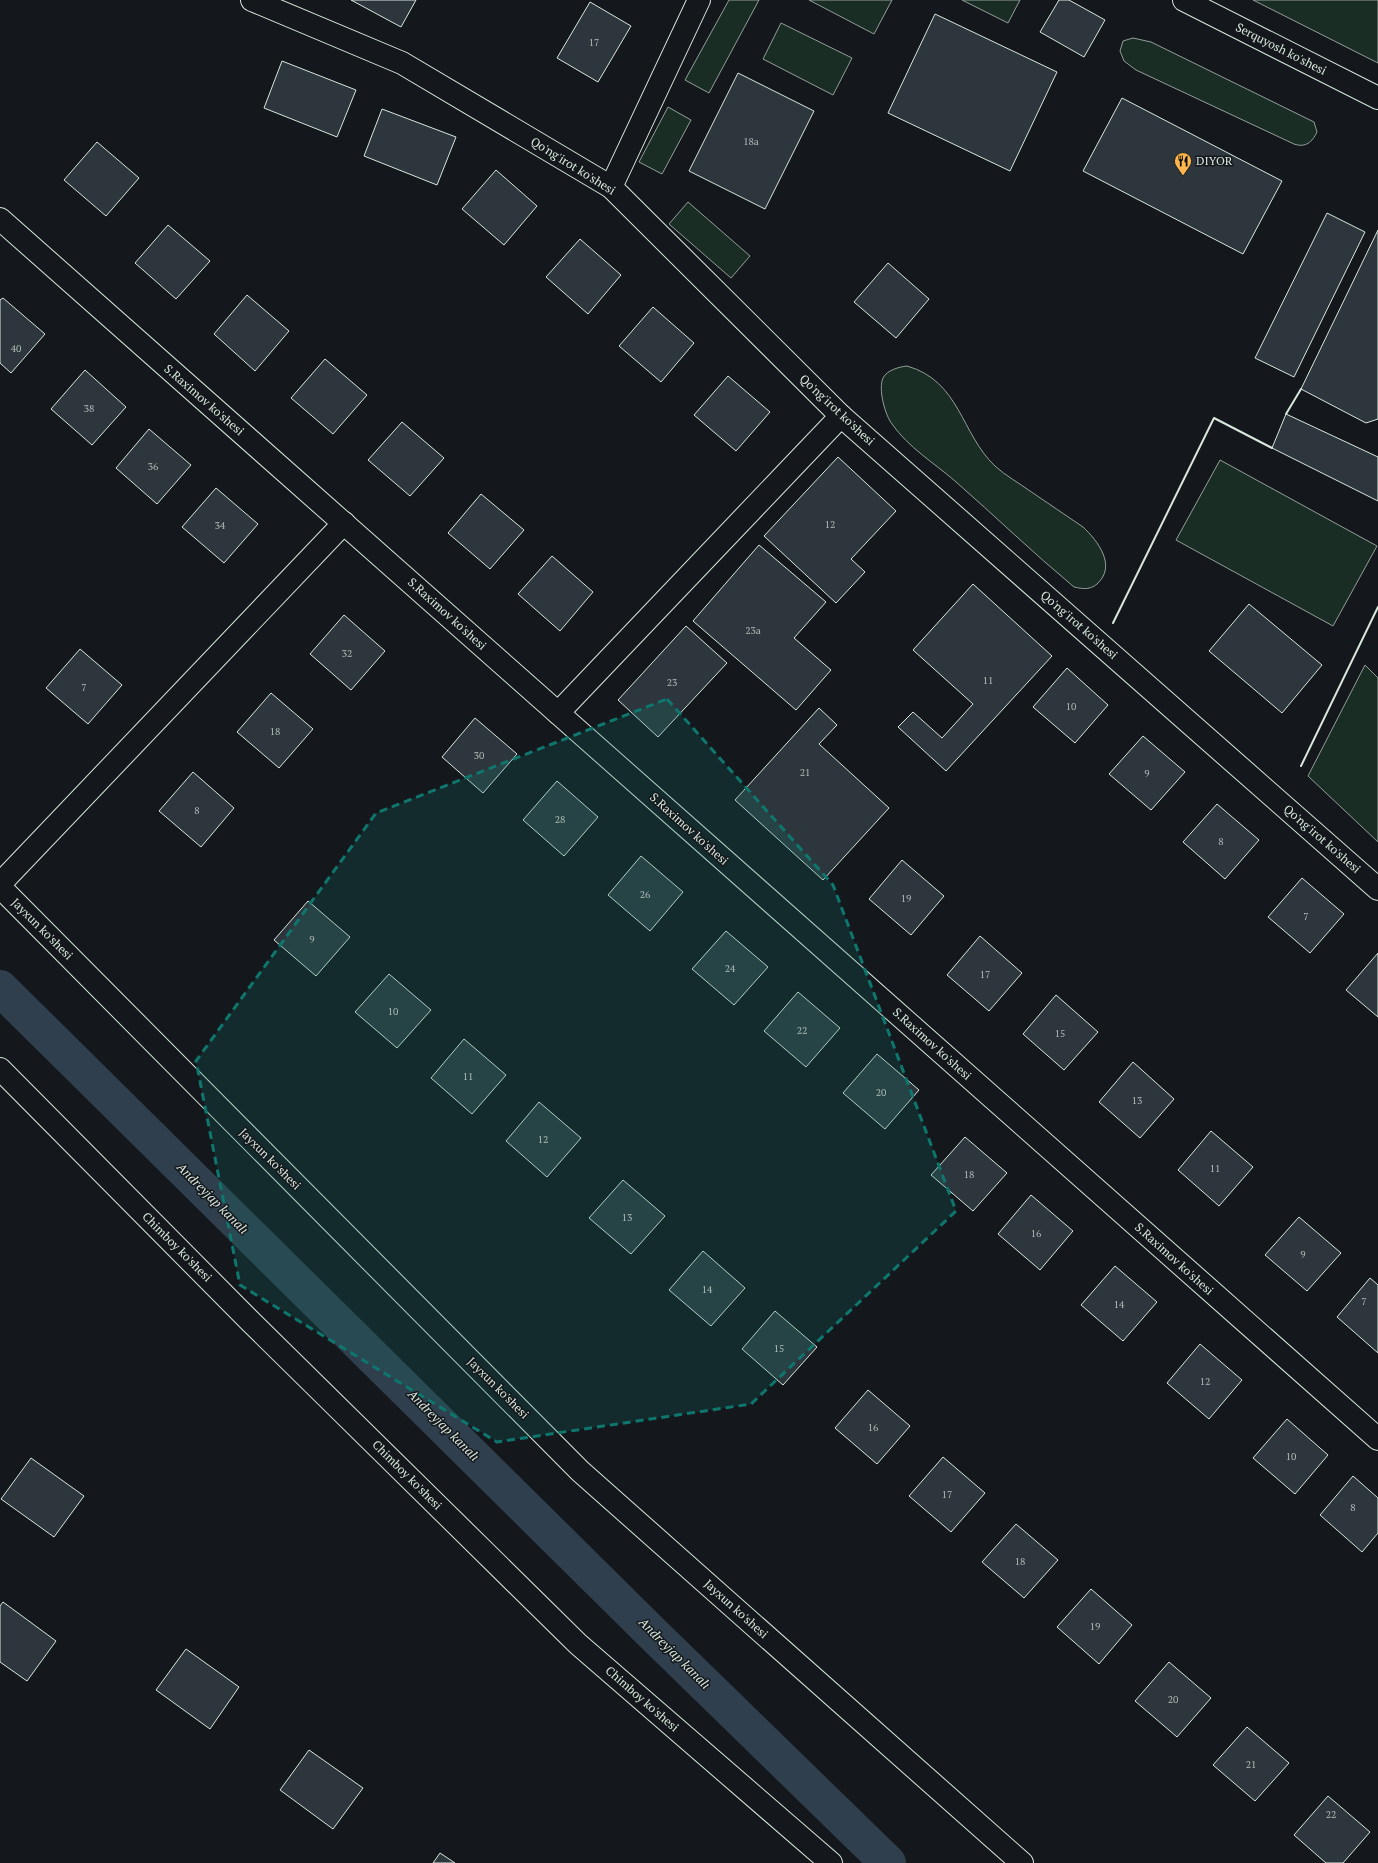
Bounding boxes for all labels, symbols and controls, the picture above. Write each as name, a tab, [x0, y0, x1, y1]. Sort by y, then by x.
street label: Serquyosh ko'shesi	[1233, 19, 1329, 78]
house number: 17	[589, 36, 599, 49]
street label: Qo'ng'irot ko'shesi	[528, 133, 619, 198]
house number: 18a	[743, 135, 759, 148]
restaurant icon: DIYOR	[1173, 151, 1193, 176]
place label: DIYOR	[1196, 153, 1233, 168]
house number: 40	[11, 342, 21, 355]
street label: S.Raximov ko'shesi	[161, 361, 248, 439]
street label: Qo'ng'irot ko'shesi	[797, 371, 878, 449]
house number: 38	[84, 402, 94, 415]
house number: 36	[148, 460, 159, 473]
house number: 12	[825, 518, 835, 531]
house number: 34	[215, 519, 226, 532]
street label: S.Raximov ko'shesi	[405, 574, 490, 653]
street label: Qo'ng'irot ko'shesi	[1038, 587, 1121, 662]
house number: 23a	[745, 624, 761, 637]
house number: 32	[342, 647, 352, 660]
house number: 11	[983, 674, 993, 687]
house number: 23	[667, 676, 677, 689]
house number: 7	[81, 681, 87, 694]
house number: 10	[1066, 700, 1076, 713]
house number: 18	[270, 725, 280, 738]
house number: 30	[474, 749, 484, 762]
house number: 21	[800, 766, 810, 779]
house number: 9	[1144, 767, 1150, 780]
street label: S.Raximov ko'shesi	[647, 789, 732, 868]
street label: Qo'ng'irot ko'shesi	[1281, 801, 1364, 876]
house number: 8	[194, 804, 200, 817]
house number: 28	[555, 813, 565, 826]
house number: 8	[1218, 835, 1224, 848]
house number: 26	[640, 888, 651, 901]
house number: 19	[901, 892, 911, 905]
street label: Jayxun ko'shesi	[8, 895, 77, 963]
house number: 7	[1303, 910, 1309, 923]
house number: 9	[309, 933, 315, 946]
house number: 24	[725, 962, 736, 975]
house number: 17	[980, 968, 990, 981]
street label: S.Raximov ko'shesi	[890, 1004, 975, 1083]
house number: 10	[388, 1005, 398, 1018]
house number: 22	[797, 1024, 807, 1037]
house number: 15	[1055, 1027, 1065, 1040]
house number: 11	[463, 1070, 473, 1083]
house number: 20	[876, 1086, 886, 1099]
house number: 13	[1132, 1094, 1142, 1107]
street label: Jayxun ko'shesi	[236, 1125, 305, 1193]
house number: 12	[538, 1133, 548, 1146]
water label: Andreyjap kanalı	[172, 1157, 253, 1238]
house number: 11	[1210, 1162, 1220, 1175]
house number: 18	[964, 1168, 974, 1181]
street label: Chimboy ko'shesi	[139, 1209, 216, 1285]
house number: 13	[622, 1211, 632, 1224]
street label: S.Raximov ko'shesi	[1132, 1219, 1217, 1298]
house number: 16	[1031, 1227, 1042, 1240]
house number: 9	[1300, 1248, 1306, 1261]
house number: 14	[702, 1283, 713, 1296]
house number: 7	[1361, 1295, 1367, 1308]
house number: 14	[1114, 1298, 1125, 1311]
house number: 15	[774, 1342, 784, 1355]
street label: Jayxun ko'shesi	[464, 1354, 533, 1422]
house number: 12	[1200, 1375, 1210, 1388]
water label: Andreyjap kanalı	[403, 1384, 484, 1465]
house number: 16	[868, 1421, 879, 1434]
street label: Chimboy ko'shesi	[369, 1437, 446, 1513]
house number: 10	[1286, 1450, 1296, 1463]
house number: 17	[942, 1488, 952, 1501]
house number: 8	[1350, 1501, 1356, 1514]
house number: 18	[1015, 1555, 1025, 1568]
street label: Jayxun ko'shesi	[701, 1576, 772, 1642]
water label: Andreyjap kanalı	[634, 1612, 715, 1693]
house number: 19	[1090, 1620, 1100, 1633]
street label: Chimboy ko'shesi	[603, 1663, 682, 1735]
house number: 20	[1168, 1693, 1178, 1706]
house number: 21	[1246, 1758, 1256, 1771]
house number: 22	[1326, 1808, 1336, 1821]

